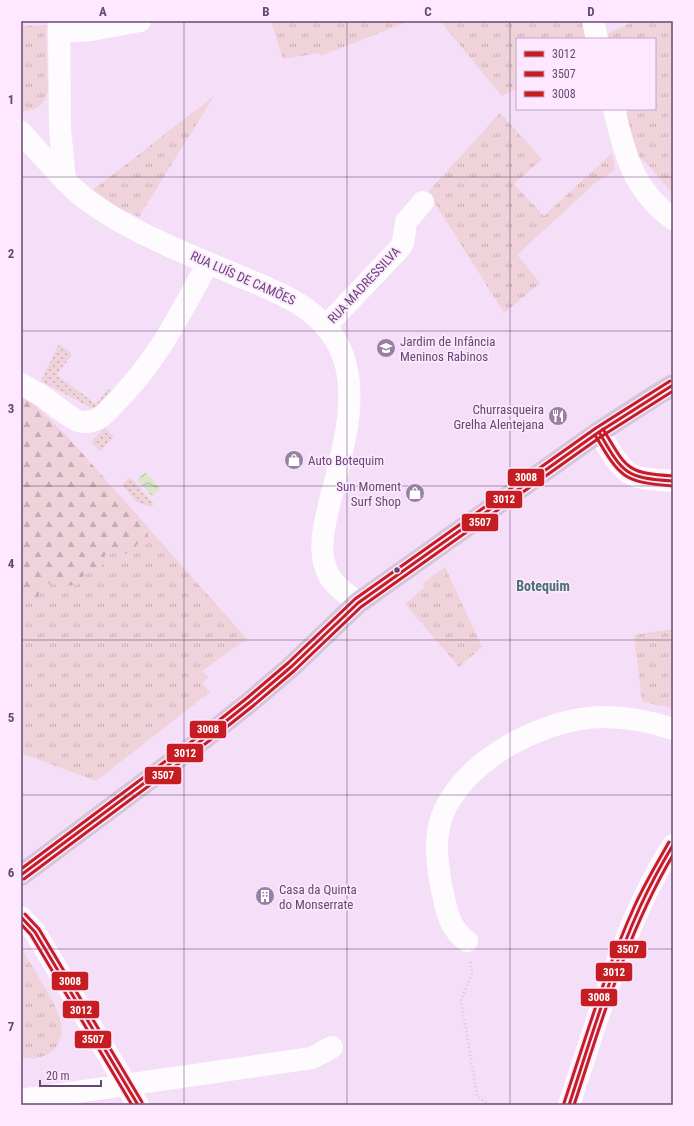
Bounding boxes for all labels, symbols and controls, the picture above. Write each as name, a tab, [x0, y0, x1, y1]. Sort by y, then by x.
text: A	[99, 4, 107, 19]
text: B	[262, 4, 270, 19]
text: C	[424, 4, 432, 19]
text: D	[587, 4, 595, 19]
legend	[516, 38, 656, 110]
text: 3012	[552, 47, 576, 61]
text: 3507	[552, 67, 576, 81]
text: 3008	[552, 87, 576, 101]
text: 1	[8, 92, 14, 107]
street label: RUA MADRESSILVA	[325, 243, 404, 326]
text: 2	[8, 246, 15, 261]
street label: RUA LUÍS DE CAMÕES	[188, 247, 298, 308]
place label: Jardim de Infância Meninos Rabinos	[400, 334, 495, 364]
school or university icon: Jardim de Infância Meninos Rabinos	[375, 337, 397, 359]
text: 3	[8, 401, 14, 416]
place label: Churrasqueira Grelha Alentejana	[453, 402, 544, 432]
restaurant icon: Churrasqueira Grelha Alentejana	[547, 405, 569, 427]
shop icon: Auto Botequim	[283, 449, 305, 471]
place label: Auto Botequim	[308, 453, 384, 468]
line badge: 3008	[507, 468, 545, 487]
text: 3008	[515, 471, 538, 484]
place label: Sun Moment Surf Shop	[336, 479, 401, 509]
shop icon: Sun Moment Surf Shop	[404, 482, 426, 504]
line badge: 3012	[485, 490, 523, 509]
text: 3012	[493, 493, 516, 506]
line badge: 3507	[461, 513, 499, 532]
text: 3507	[469, 516, 492, 529]
text: 4	[8, 556, 15, 571]
unlabelled marker	[392, 565, 402, 575]
district label: Botequim	[516, 578, 570, 594]
text: 5	[8, 710, 15, 725]
line badge: 3008	[189, 720, 227, 739]
text: 3008	[197, 723, 220, 736]
line badge: 3012	[166, 743, 204, 763]
text: 3012	[174, 747, 197, 760]
line badge: 3507	[144, 766, 182, 785]
text: 3507	[152, 769, 175, 782]
text: 6	[8, 865, 15, 880]
place label: Casa da Quinta do Monserrate	[279, 882, 357, 912]
building icon: Casa da Quinta do Monserrate	[254, 885, 276, 907]
line badge: 3507	[609, 940, 647, 959]
text: 3507	[617, 943, 640, 956]
line badge: 3012	[595, 962, 633, 982]
text: 3012	[603, 966, 626, 979]
line badge: 3008	[51, 971, 89, 991]
text: 3008	[59, 975, 82, 988]
line badge: 3008	[580, 988, 618, 1007]
text: 3008	[588, 991, 611, 1004]
line badge: 3012	[62, 1000, 100, 1019]
text: 3012	[70, 1004, 93, 1017]
text: 7	[8, 1019, 15, 1034]
line badge: 3507	[74, 1030, 112, 1049]
text: 3507	[82, 1033, 105, 1046]
scale bar	[40, 1062, 101, 1088]
text: 20 m	[46, 1069, 70, 1083]

